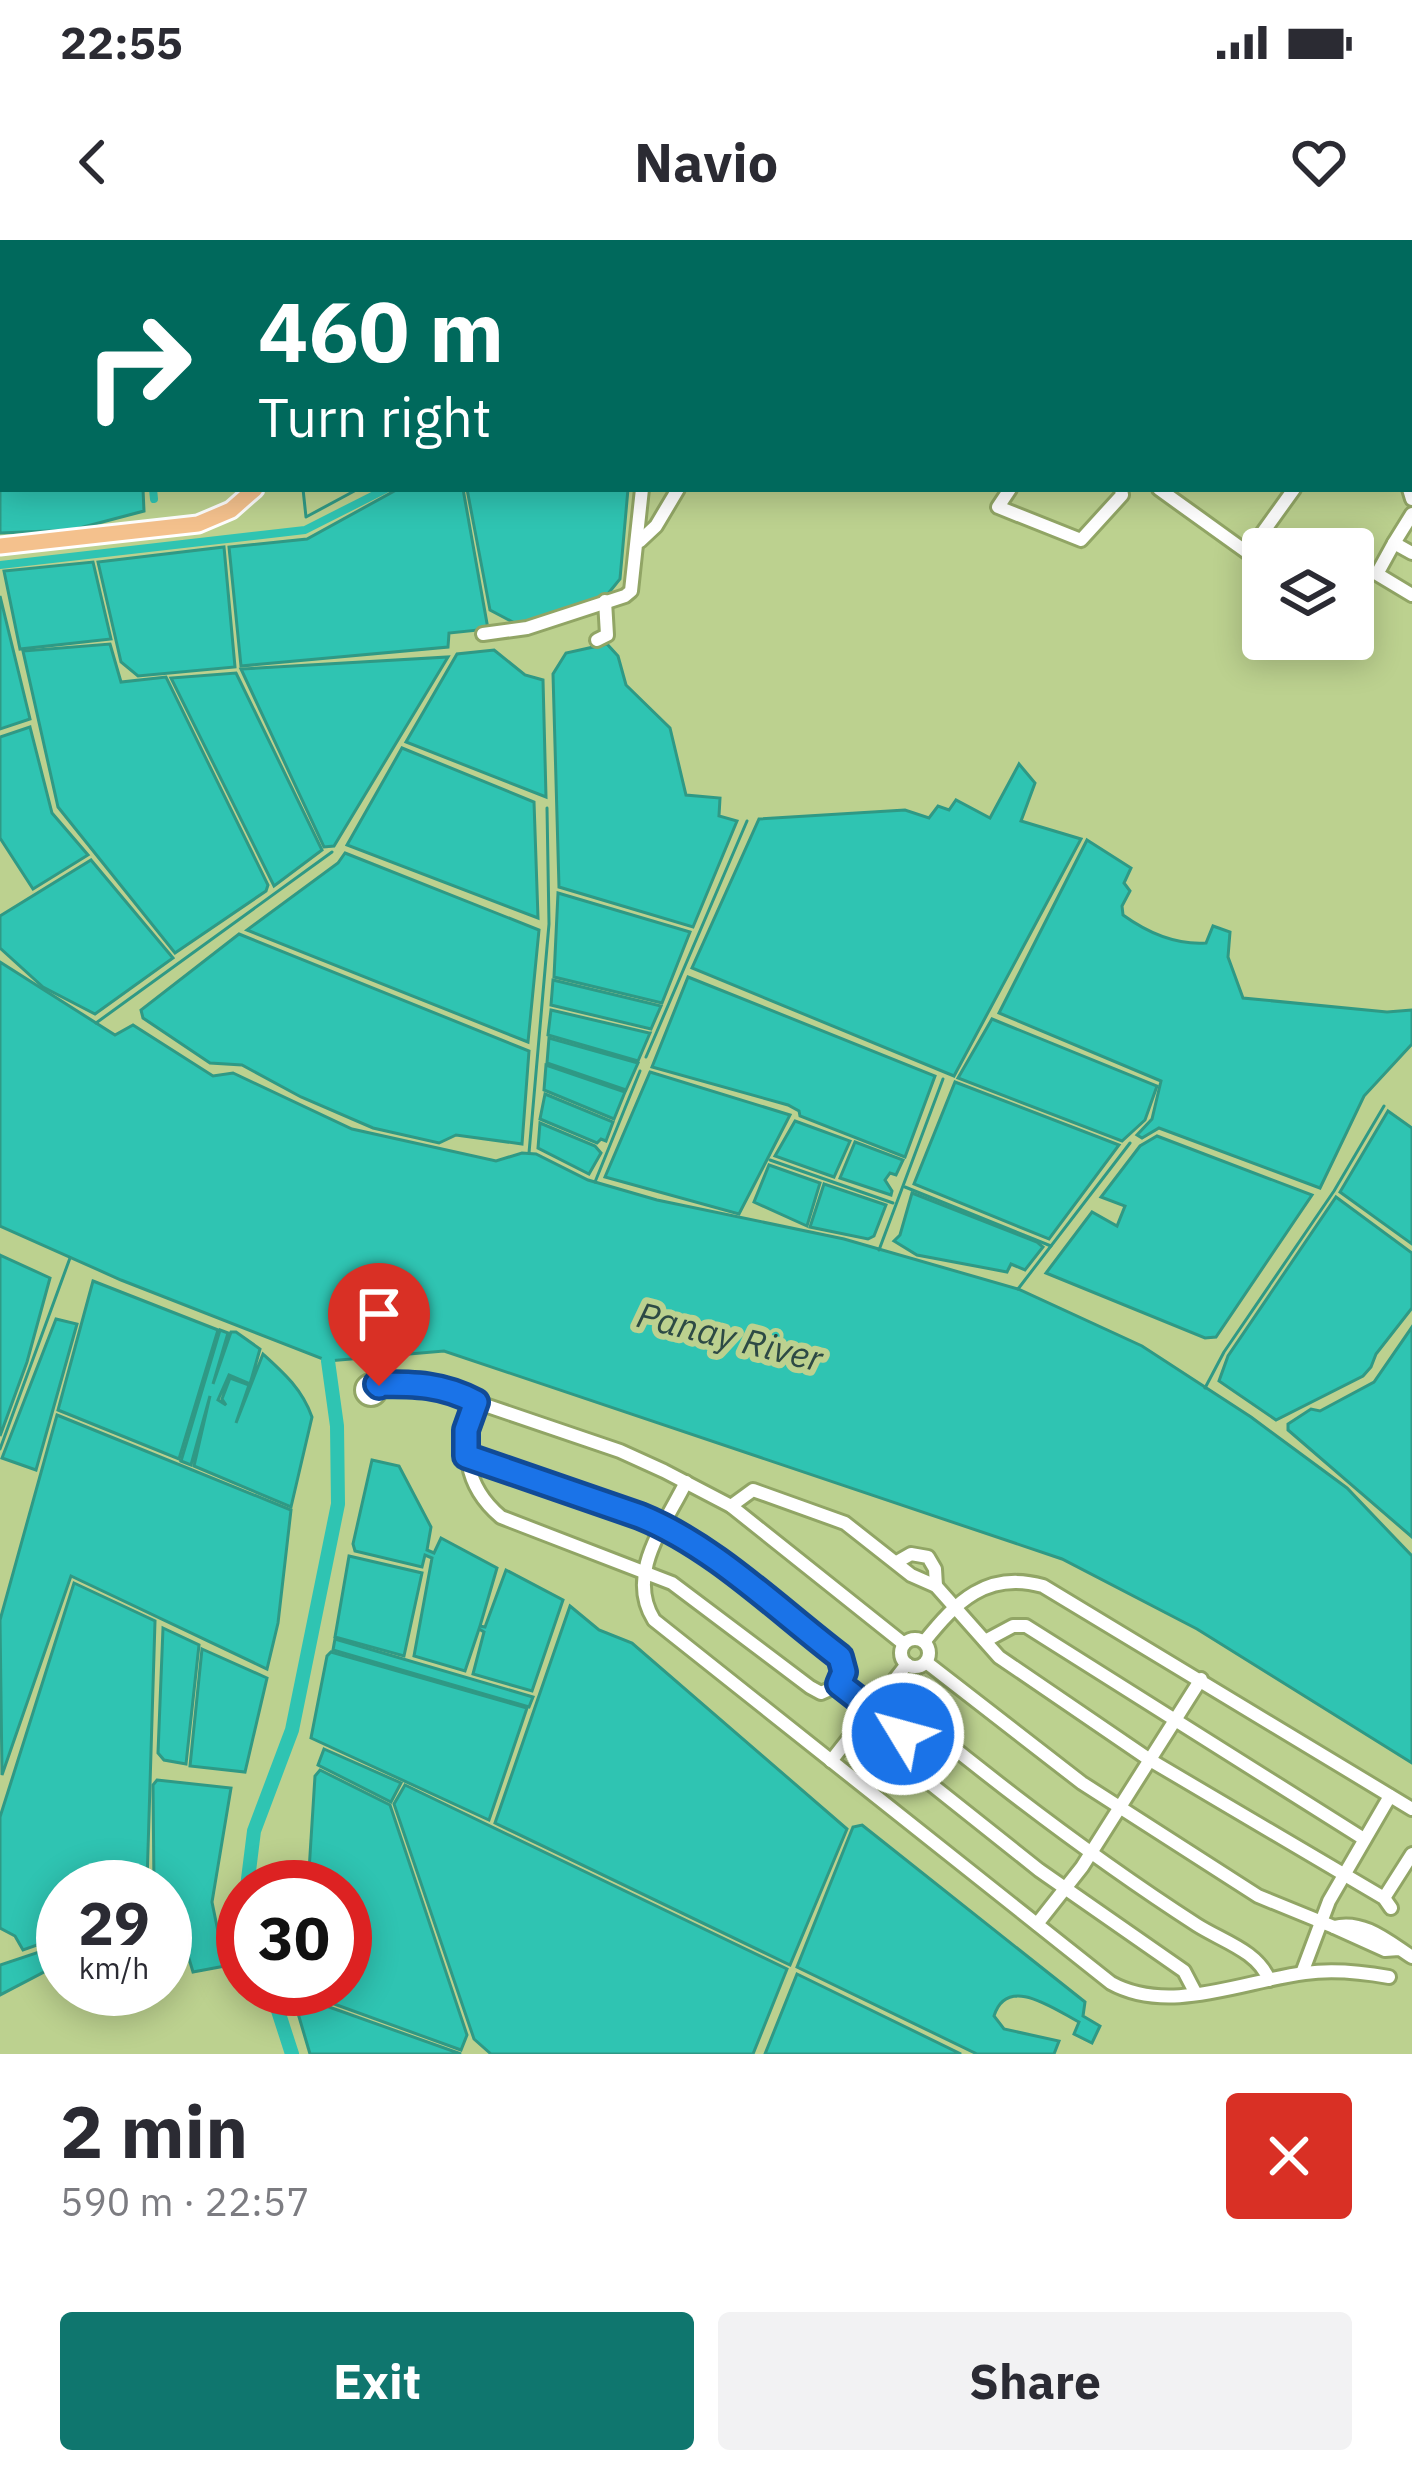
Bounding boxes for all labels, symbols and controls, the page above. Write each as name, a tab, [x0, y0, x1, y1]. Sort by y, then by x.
text: 22:55	[60, 13, 183, 71]
text: Navio	[634, 127, 778, 197]
icon: back	[60, 129, 126, 195]
icon: heart	[1286, 129, 1352, 195]
text: 460 m	[258, 276, 504, 385]
icon: right	[60, 288, 216, 444]
text: Turn right	[258, 382, 492, 452]
map controls	[1242, 528, 1374, 660]
button: layers	[1242, 528, 1374, 660]
pin	[328, 1263, 430, 1386]
icon: arrive	[346, 1281, 412, 1347]
water label: Panay River	[632, 1290, 828, 1382]
position arrow	[840, 1671, 966, 1797]
speed limit sign: 30	[216, 1860, 372, 2016]
text: 29	[78, 1883, 150, 1962]
text: km/h	[79, 1948, 149, 1987]
text: 2 min	[60, 2084, 248, 2178]
button: close	[1226, 2093, 1352, 2219]
text: 590 m · 22:57	[60, 2176, 310, 2227]
button: Exit	[60, 2312, 694, 2450]
button: Share	[718, 2312, 1352, 2450]

